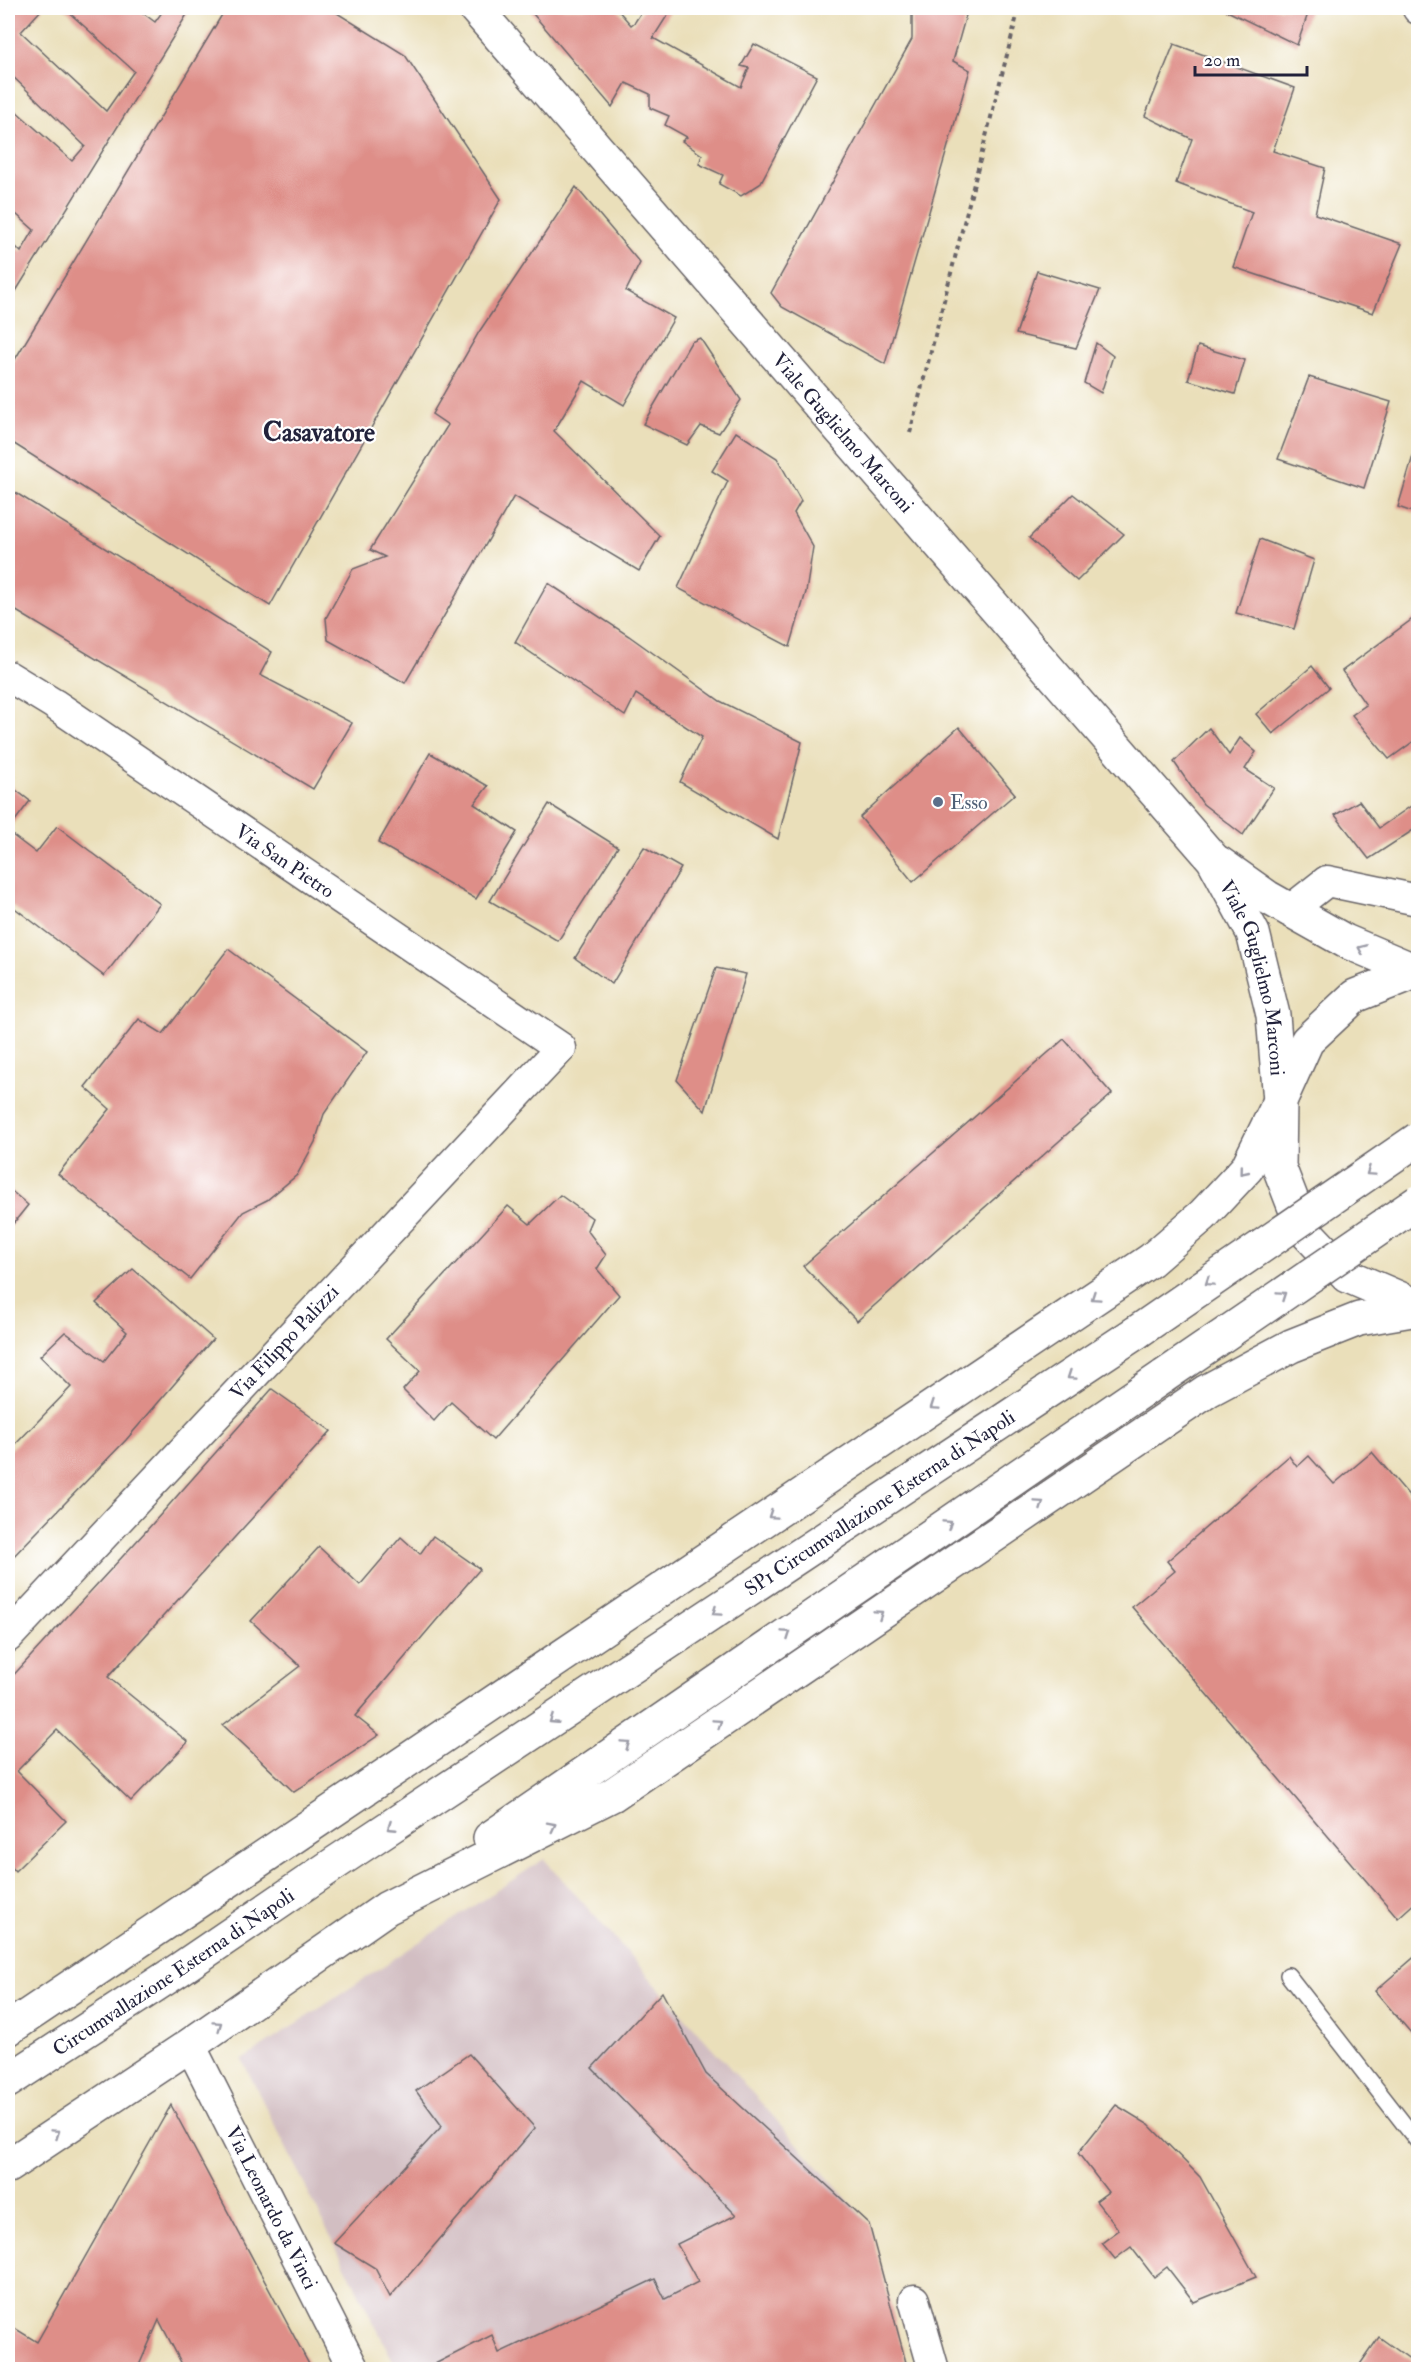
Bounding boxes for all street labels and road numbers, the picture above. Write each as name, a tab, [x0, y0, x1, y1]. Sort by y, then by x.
street label: Viale Guglielmo Marconi	[767, 348, 919, 518]
street label: Via San Pietro	[230, 819, 339, 904]
street label: Viale Guglielmo Marconi	[1214, 876, 1290, 1077]
street label: Via Filippo Palizzi	[225, 1279, 345, 1406]
street label: SP1 Circumvallazione Esterna di Napoli	[740, 1404, 1020, 1602]
street label: Circumvallazione Esterna di Napoli	[48, 1883, 299, 2062]
street label: Via Leonardo da Vinci	[220, 2122, 323, 2293]

